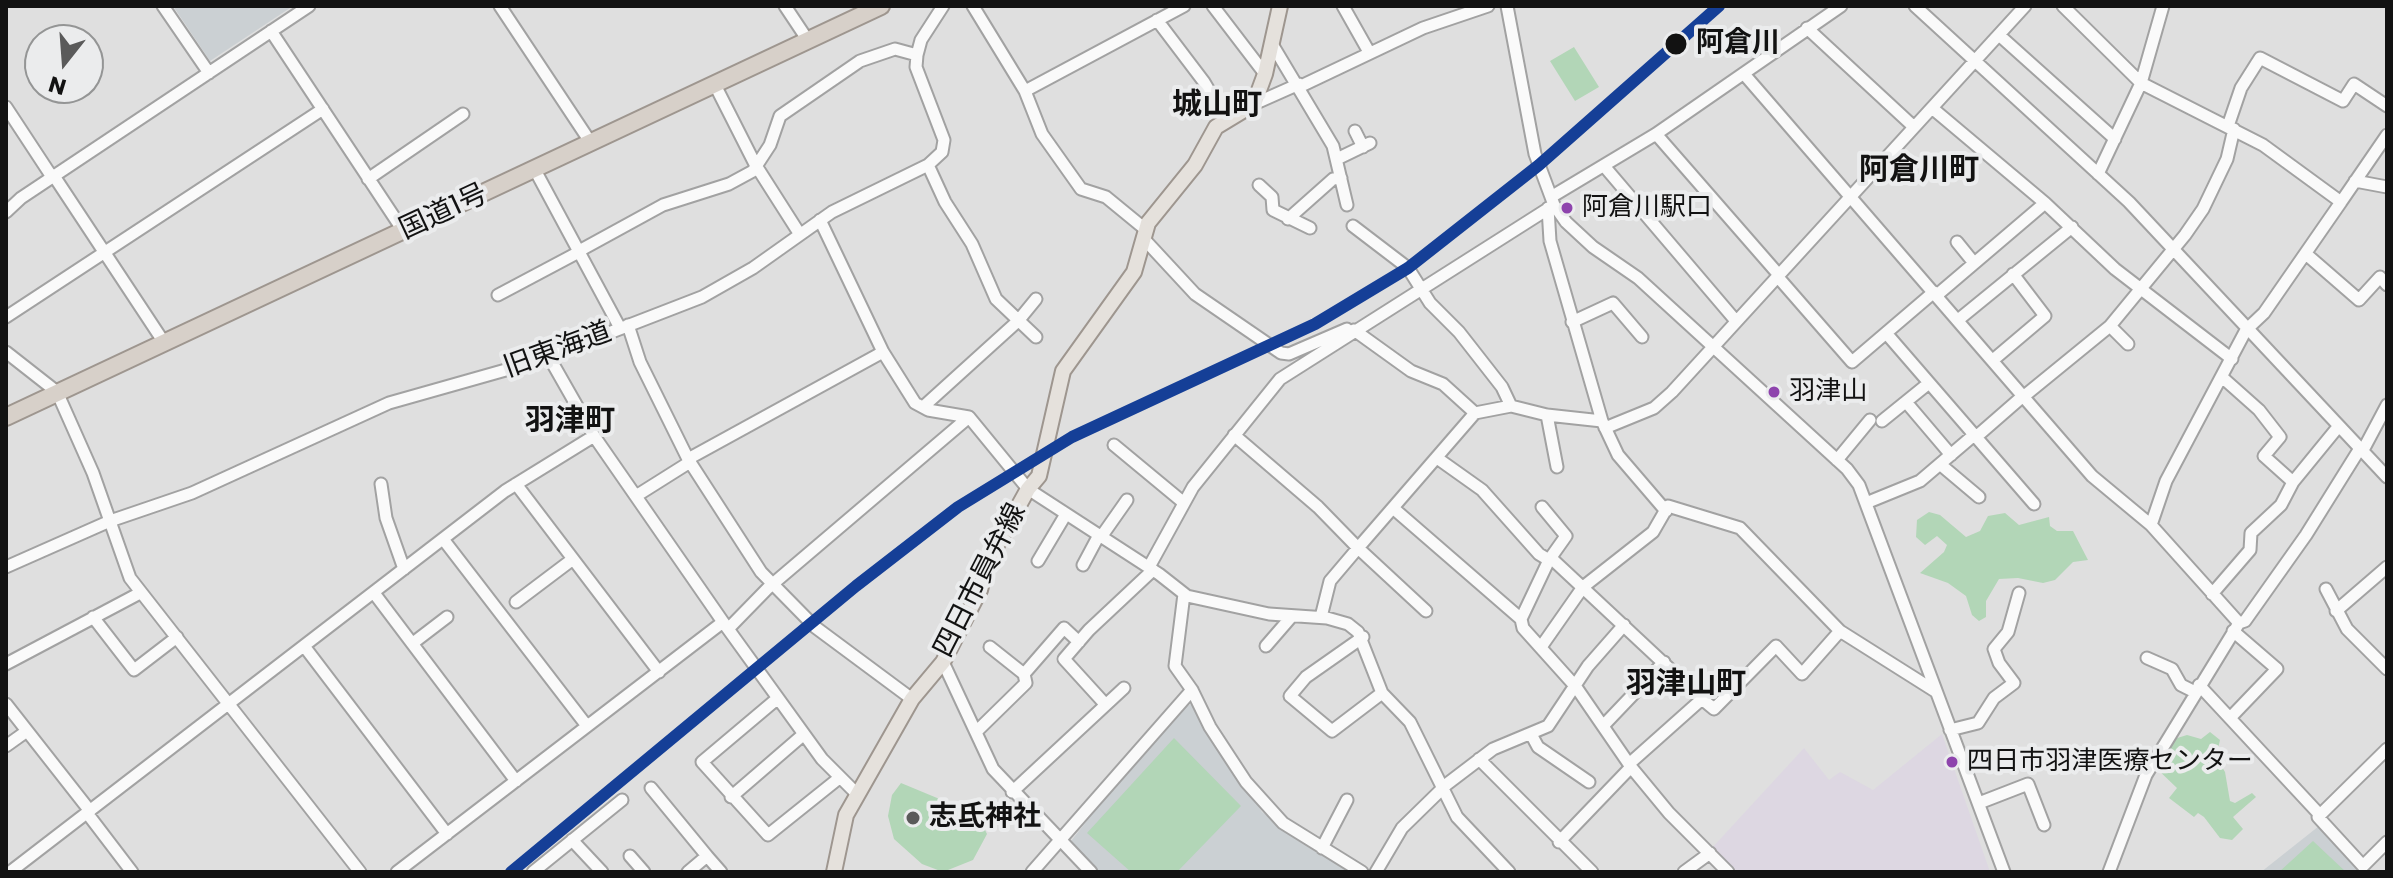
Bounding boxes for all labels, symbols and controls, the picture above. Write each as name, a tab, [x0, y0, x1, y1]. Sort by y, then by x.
north arrow	[24, 24, 104, 104]
place label: 阿倉川	[1696, 27, 1780, 61]
marker: 阿倉川	[1663, 31, 1689, 57]
text: N	[45, 68, 70, 103]
district label: 城山町	[1172, 88, 1262, 124]
district label: 阿倉川町	[1859, 153, 1979, 189]
street label: 国道1号	[395, 178, 493, 248]
place label: 阿倉川駅口	[1582, 192, 1712, 224]
marker: 阿倉川駅口	[1559, 200, 1575, 216]
street label: 旧東海道	[500, 316, 616, 386]
place label: 羽津山	[1789, 376, 1867, 408]
marker: 羽津山	[1766, 384, 1782, 400]
district label: 羽津町	[525, 404, 615, 440]
street label: 四日市員弁線	[928, 499, 1034, 663]
district label: 羽津山町	[1626, 667, 1746, 703]
place label: 四日市羽津医療センター	[1967, 746, 2253, 778]
marker: 四日市羽津医療センター	[1944, 754, 1960, 770]
place label: 志氐神社	[929, 801, 1041, 835]
marker: 志氐神社	[904, 809, 922, 827]

